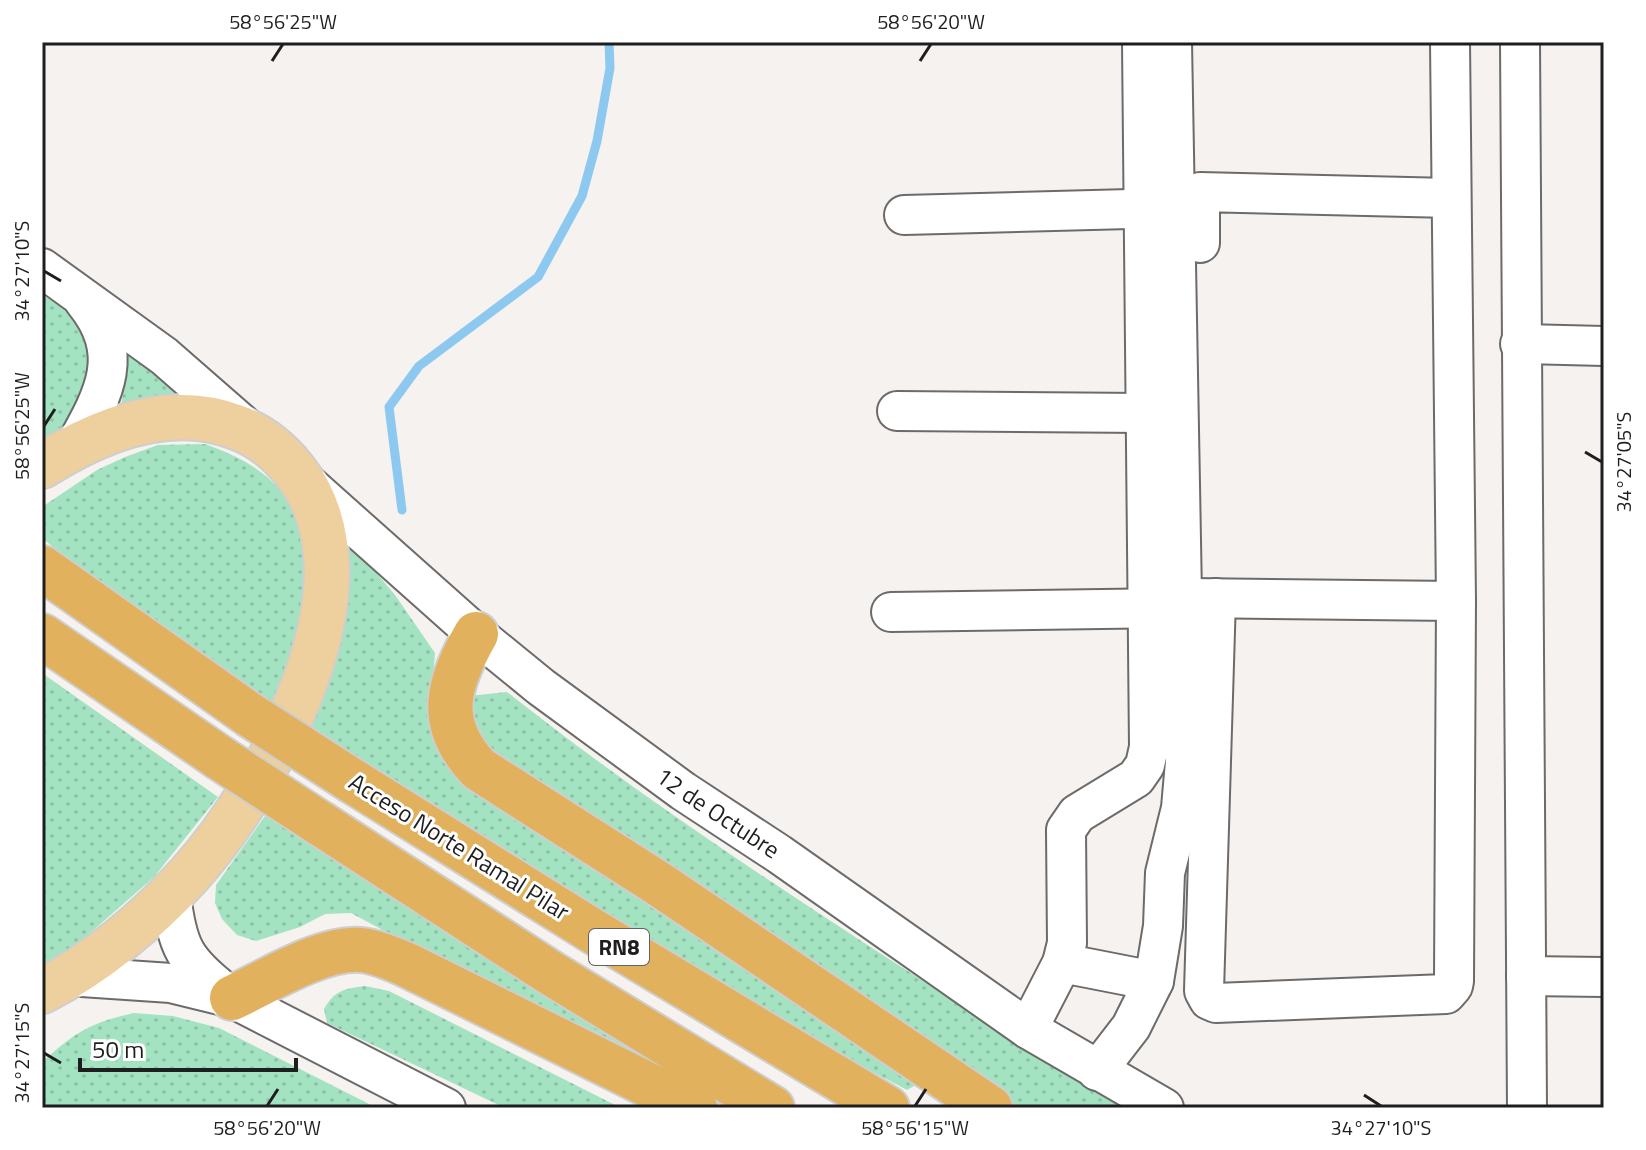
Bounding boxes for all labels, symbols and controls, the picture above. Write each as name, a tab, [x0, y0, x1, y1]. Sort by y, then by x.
text: 58°56'25"W	[229, 6, 337, 37]
text: 58°56'20"W	[877, 6, 985, 37]
text: 34°27'10"S	[6, 221, 37, 321]
text: 58°56'25"W	[6, 372, 37, 480]
text: 34°27'05"S	[1608, 412, 1639, 512]
street label: 12 de Octubre	[649, 758, 787, 867]
street label: Acceso Norte Ramal Pilar	[342, 764, 577, 929]
road number: RN8	[589, 929, 649, 965]
text: 34°27'15"S	[6, 1003, 37, 1103]
scale bar	[80, 1022, 296, 1072]
text: 50 m	[92, 1031, 144, 1067]
text: 58°56'20"W	[213, 1112, 321, 1143]
text: 58°56'15"W	[861, 1112, 969, 1143]
text: 34°27'10"S	[1331, 1112, 1431, 1143]

